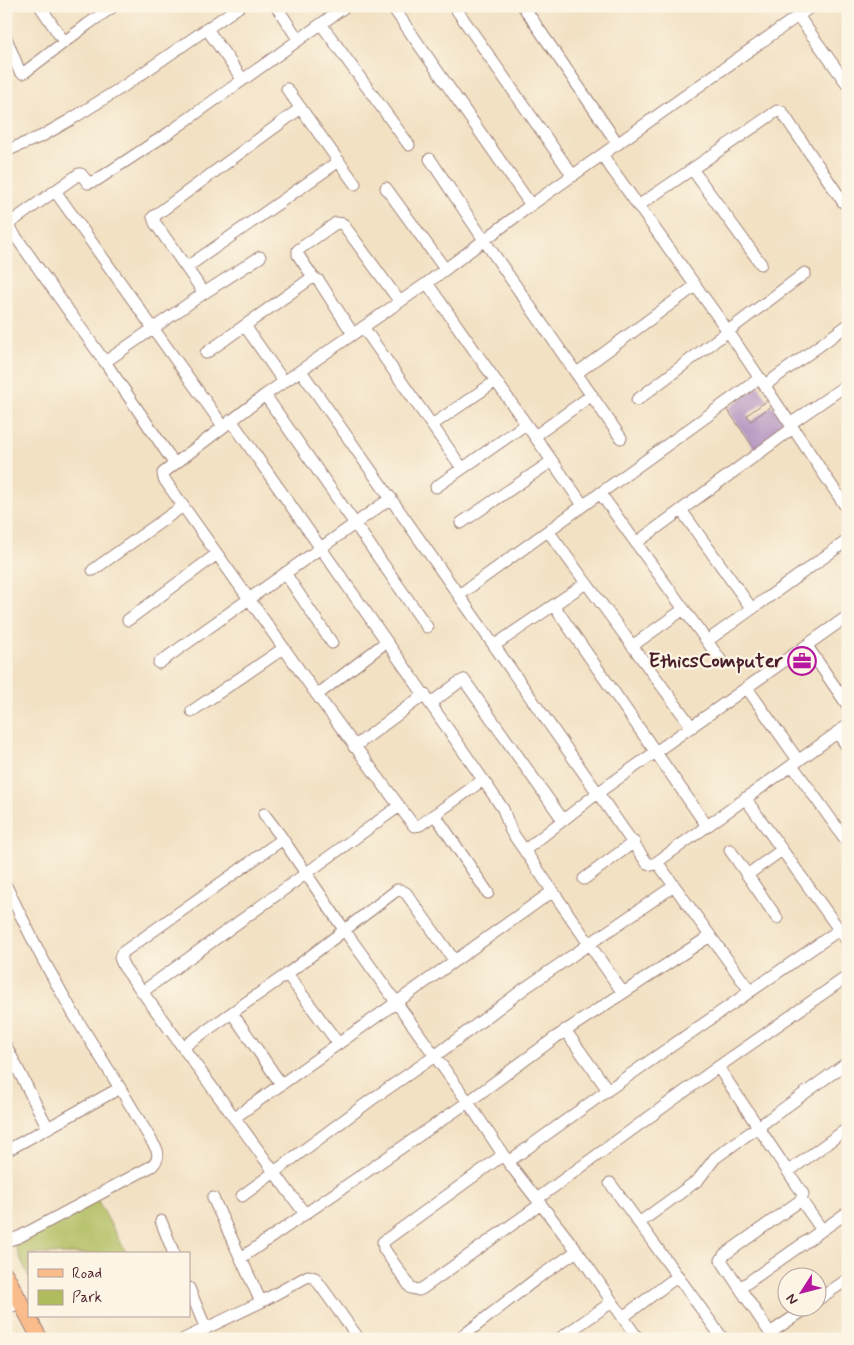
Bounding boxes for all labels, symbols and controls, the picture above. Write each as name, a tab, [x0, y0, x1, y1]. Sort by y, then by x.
office icon: EthicsComputer	[787, 646, 817, 676]
place label: EthicsComputer	[649, 648, 784, 675]
legend	[28, 1252, 190, 1318]
text: Road	[72, 1264, 102, 1284]
north arrow	[776, 1268, 826, 1318]
text: Park	[72, 1288, 102, 1308]
text: N	[782, 1290, 802, 1308]

